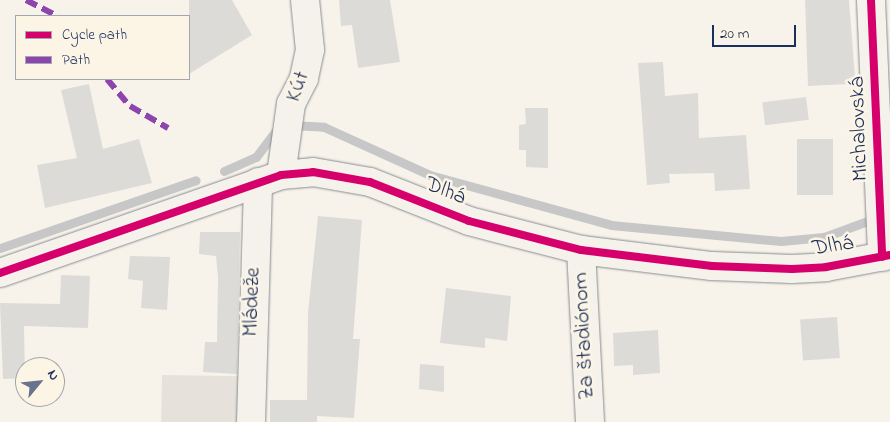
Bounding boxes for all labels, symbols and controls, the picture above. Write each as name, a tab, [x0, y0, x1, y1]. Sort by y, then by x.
legend	[15, 15, 190, 80]
scale bar	[715, 15, 799, 47]
text: 20 m	[720, 23, 749, 45]
text: Cycle path	[62, 24, 127, 46]
text: Path	[62, 49, 90, 71]
street label: Kút	[281, 68, 317, 106]
street label: Michalovská	[845, 76, 875, 182]
street label: Dlhá	[421, 172, 469, 212]
street label: Dlhá	[811, 231, 855, 263]
street label: Mládeže	[239, 267, 267, 337]
street label: Za štadiónom	[568, 272, 602, 400]
north arrow	[15, 357, 65, 407]
text: N	[41, 366, 64, 384]

